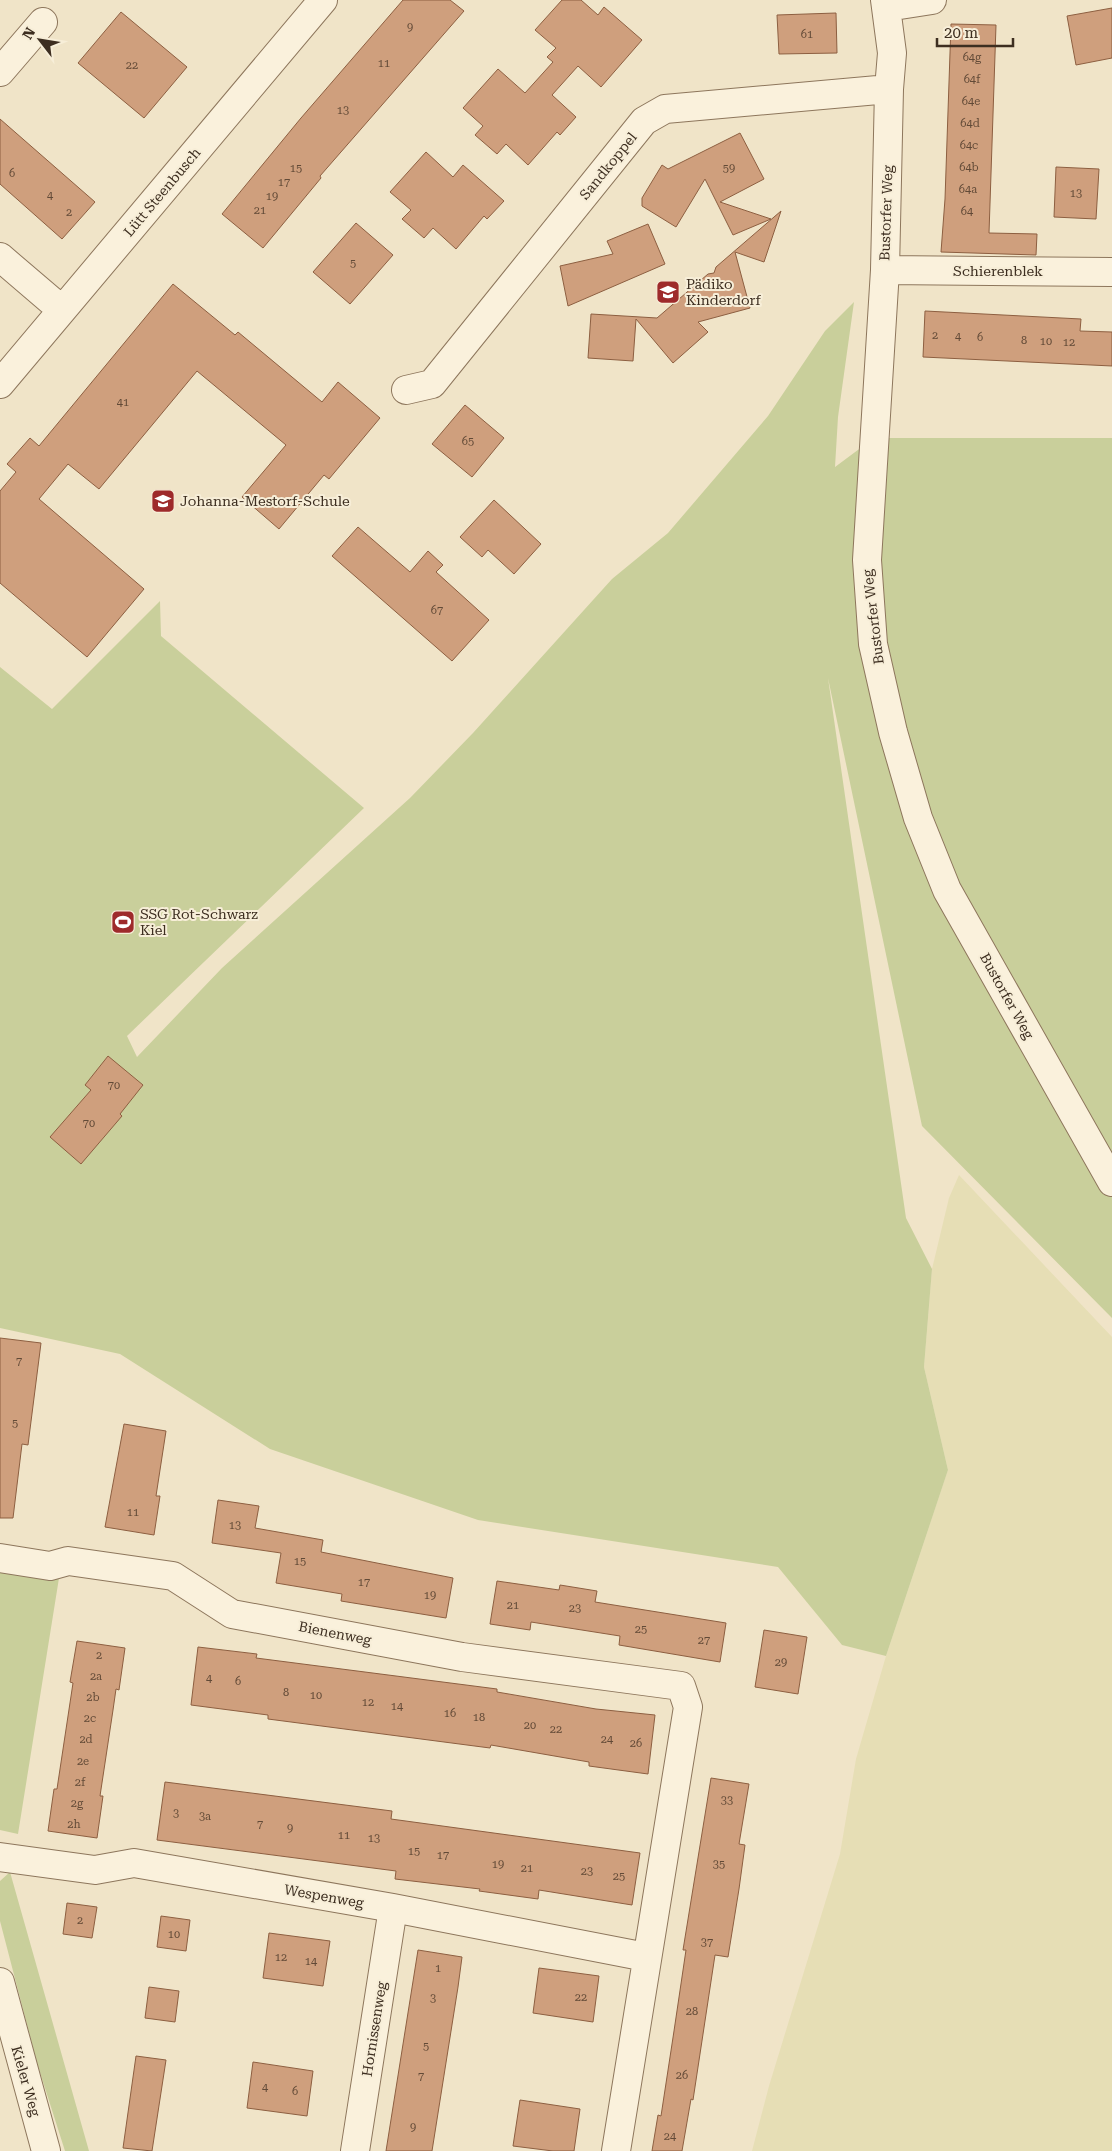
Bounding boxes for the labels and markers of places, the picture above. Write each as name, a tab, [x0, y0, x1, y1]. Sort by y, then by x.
place label: Pädiko Kinderdorf	[686, 276, 761, 308]
school or university icon: Pädiko Kinderdorf	[655, 279, 681, 305]
school or university icon: Johanna-Mestorf-Schule	[150, 488, 176, 514]
place label: Johanna-Mestorf-Schule	[180, 493, 350, 509]
place label: SSG Rot-Schwarz Kiel	[140, 906, 258, 938]
sports icon: SSG Rot-Schwarz Kiel	[110, 909, 136, 935]

